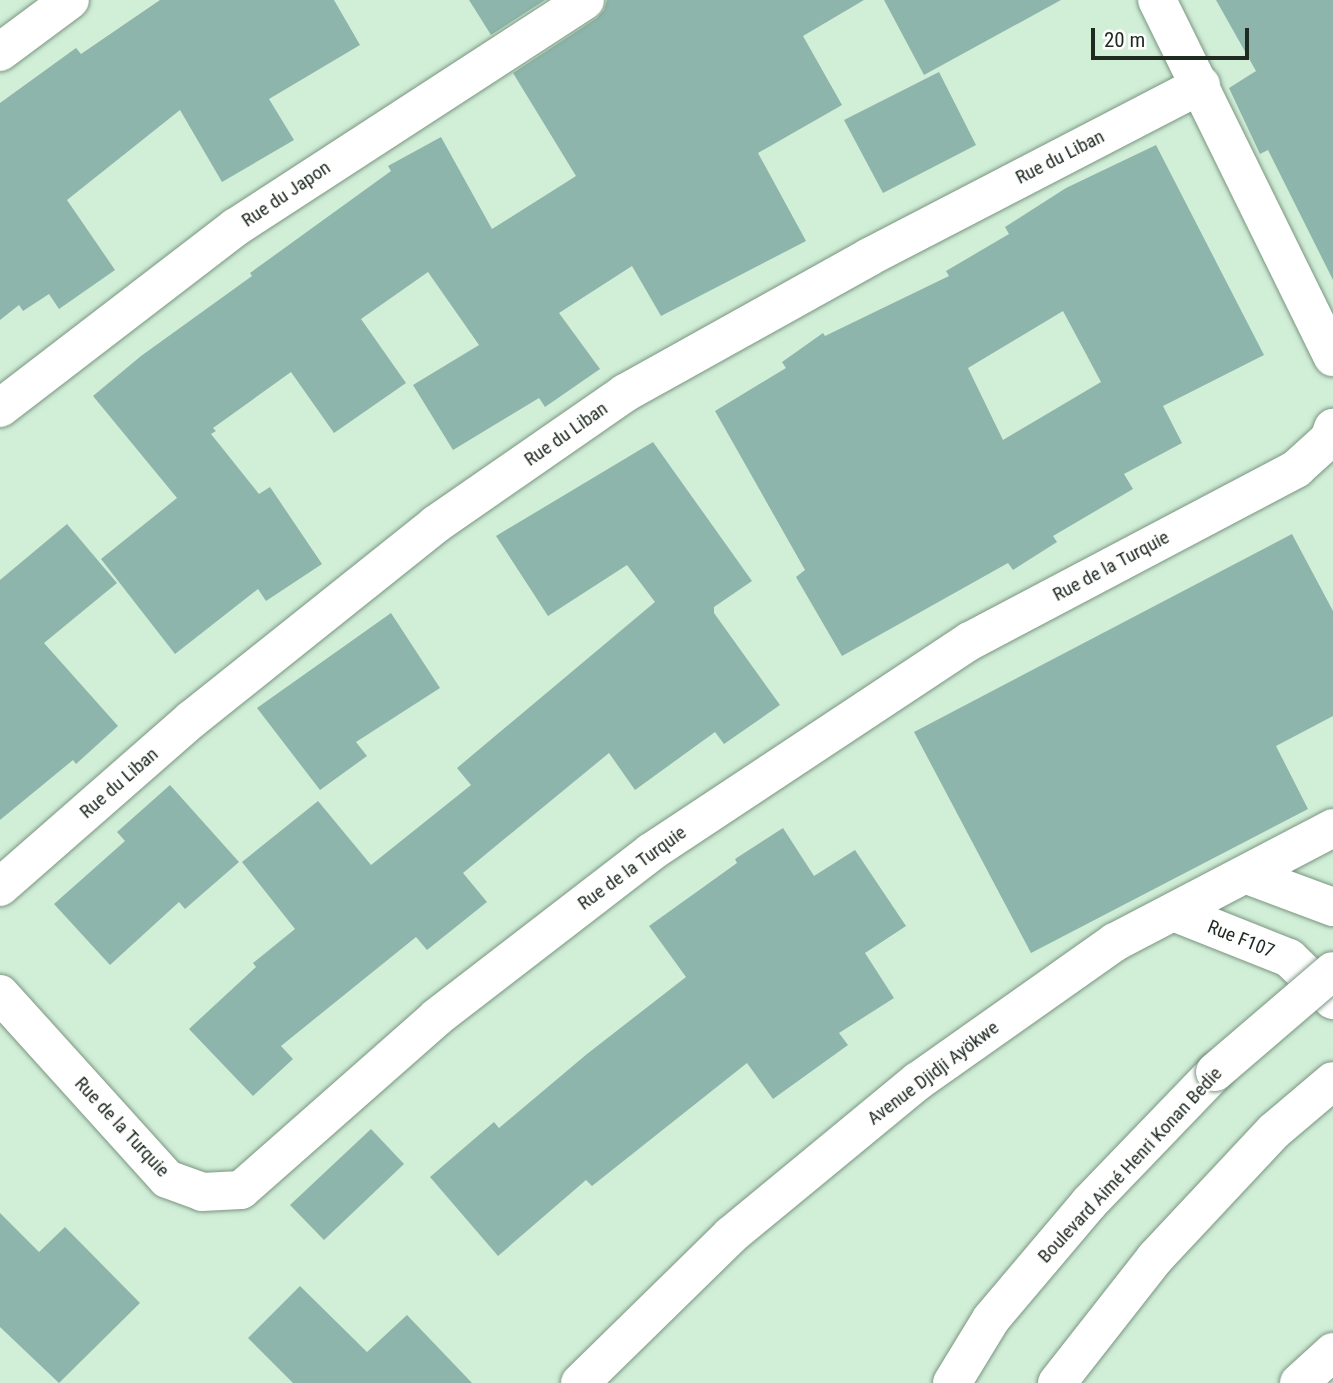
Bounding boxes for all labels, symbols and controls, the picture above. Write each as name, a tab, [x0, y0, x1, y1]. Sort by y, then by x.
scale bar	[1095, 14, 1252, 58]
text: 20 m	[1104, 28, 1145, 52]
street label: Rue du Liban	[1012, 125, 1108, 189]
street label: Rue du Japon	[237, 156, 335, 232]
street label: Rue du Liban	[520, 397, 612, 471]
street label: Rue de la Turquie	[1049, 526, 1173, 606]
street label: Rue du Liban	[75, 743, 163, 823]
street label: Rue de la Turquie	[573, 821, 691, 915]
street label: Rue F107	[1204, 915, 1278, 963]
street label: Avenue Djidji Ayökwe	[863, 1016, 1003, 1130]
street label: Boulevard Aimé Henri Konan Bedie	[1033, 1062, 1227, 1268]
street label: Rue de la Turquie	[70, 1072, 174, 1182]

